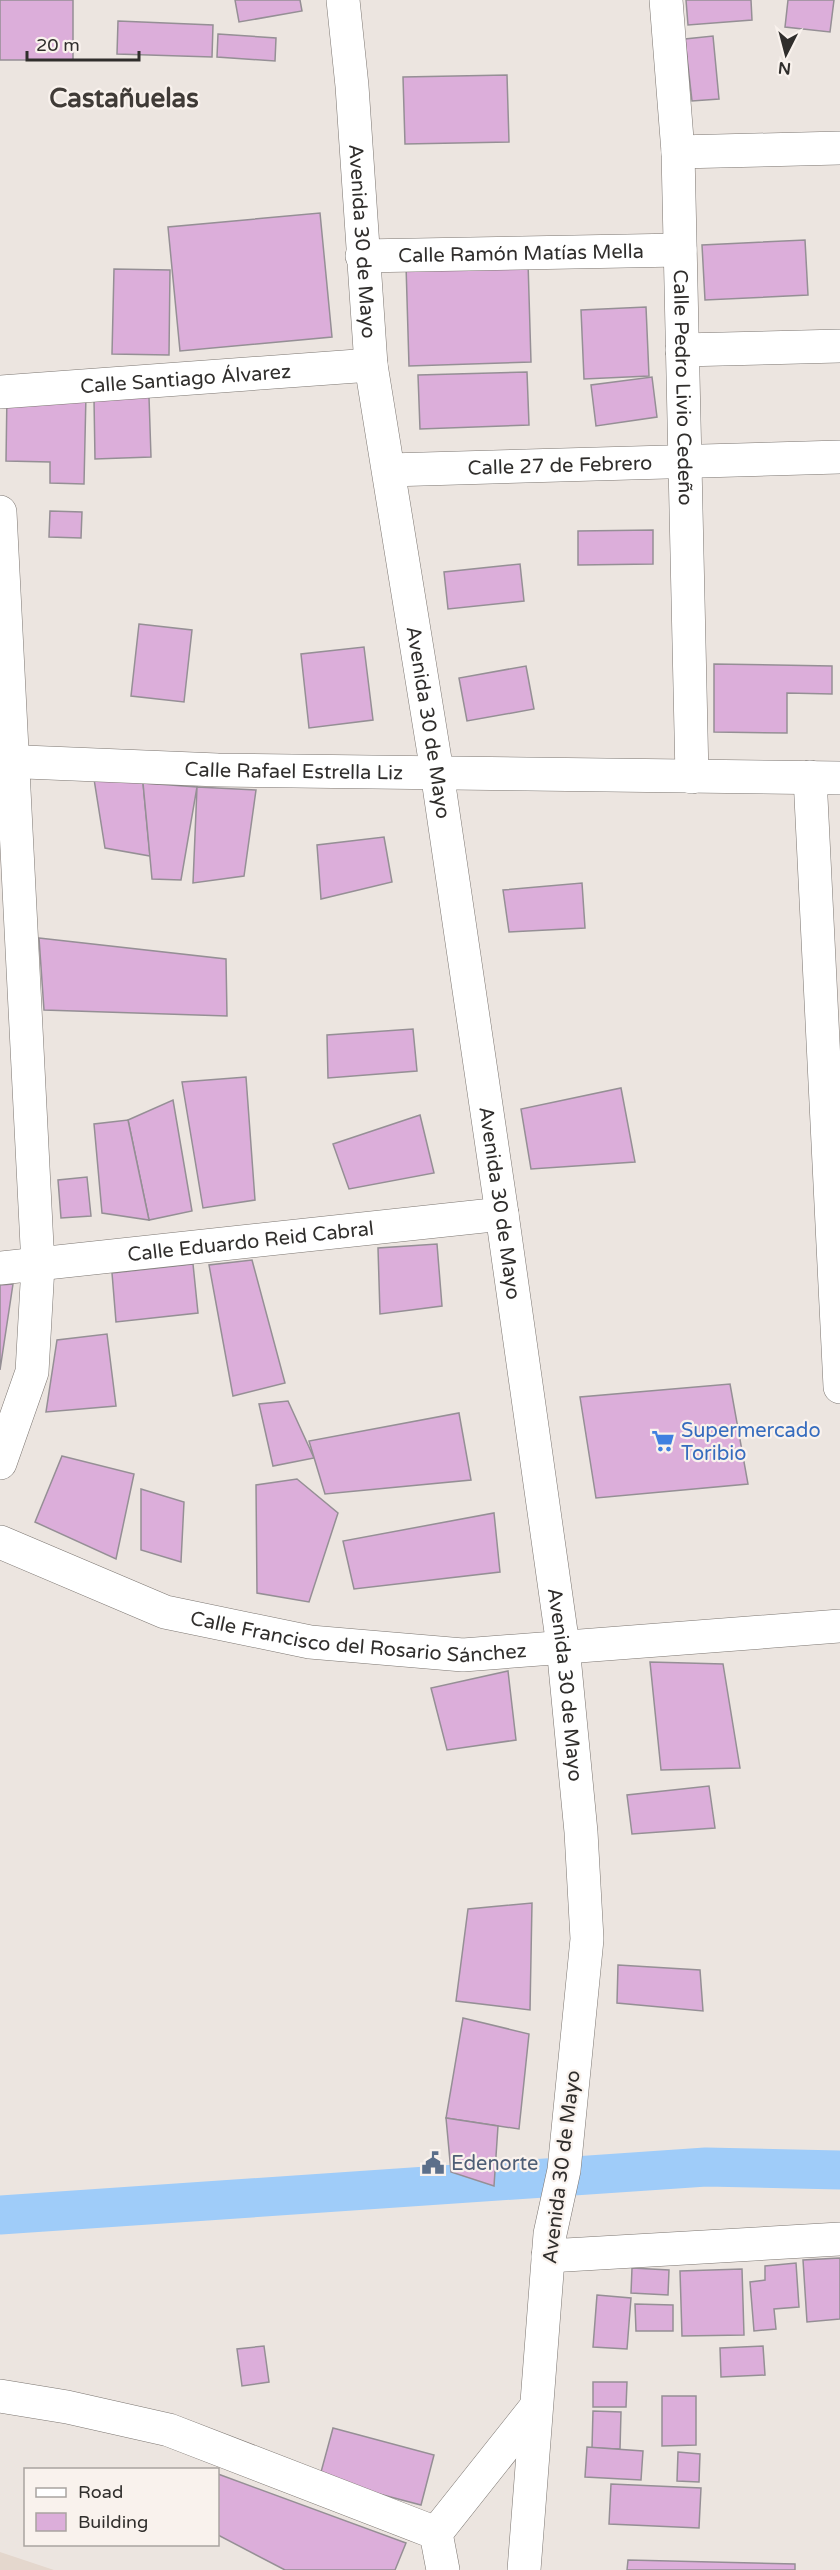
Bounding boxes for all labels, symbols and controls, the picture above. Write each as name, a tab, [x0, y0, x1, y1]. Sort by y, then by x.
scale bar	[27, 24, 140, 62]
north arrow	[756, 24, 816, 84]
text: 20 m	[36, 34, 80, 56]
text: N	[777, 57, 792, 79]
district label: Castañuelas	[49, 83, 199, 114]
street label: Avenida 30 de Mayo	[343, 143, 380, 339]
street label: Calle Ramón Matías Mella	[398, 240, 644, 268]
street label: Calle Pedro Livio Cedeño	[668, 269, 697, 506]
street label: Calle Santiago Álvarez	[79, 360, 292, 399]
street label: Calle 27 de Febrero	[467, 451, 653, 481]
street label: Avenida 30 de Mayo	[400, 624, 455, 820]
street label: Calle Rafael Estrella Liz	[184, 758, 403, 785]
street label: Avenida 30 de Mayo	[473, 1105, 525, 1301]
street label: Calle Eduardo Reid Cabral	[126, 1217, 375, 1267]
place label: Supermercado Toribio	[681, 1419, 821, 1466]
supermarket icon: Supermercado Toribio	[650, 1428, 676, 1454]
street label: Avenida 30 de Mayo	[542, 1586, 587, 1783]
street label: Calle Francisco del Rosario Sánchez	[188, 1607, 527, 1668]
street label: Avenida 30 de Mayo	[538, 2069, 586, 2265]
public building icon: Edenorte	[420, 2150, 446, 2176]
place label: Edenorte	[451, 2152, 538, 2176]
legend	[24, 2468, 219, 2546]
text: Road	[78, 2481, 123, 2503]
text: Building	[78, 2511, 148, 2533]

